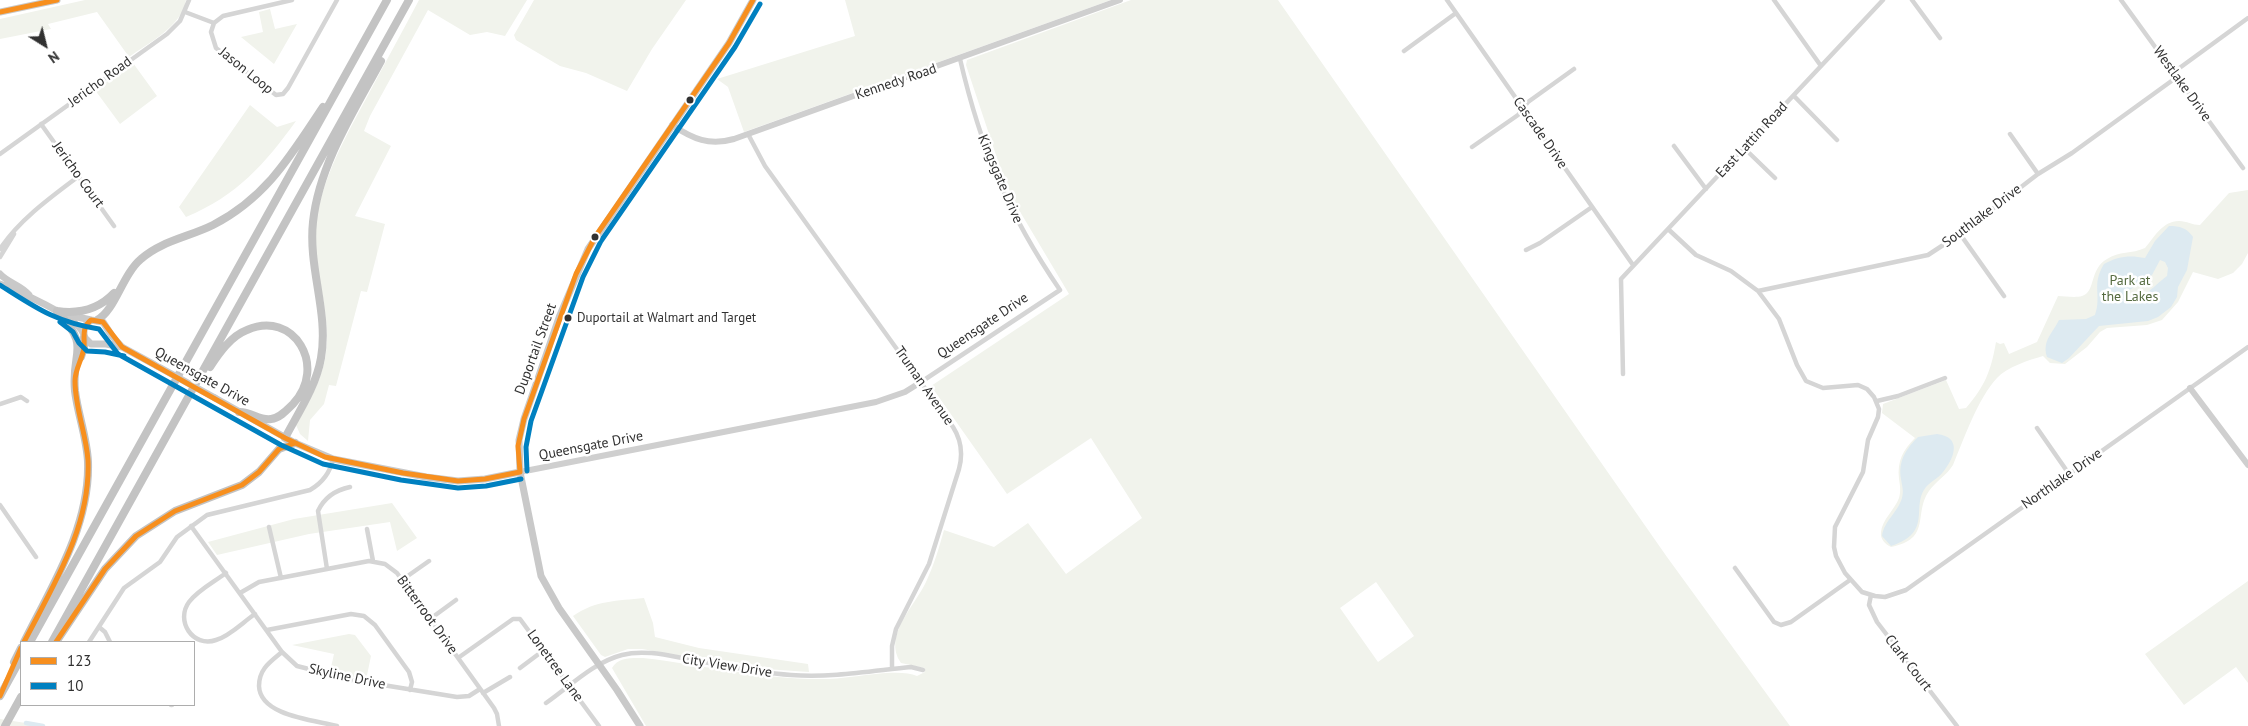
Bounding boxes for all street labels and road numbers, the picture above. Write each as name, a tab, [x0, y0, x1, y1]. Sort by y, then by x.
street label: Westlake Drive	[2149, 43, 2215, 125]
street label: Jason Loop	[216, 44, 276, 98]
street label: Jericho Road	[65, 53, 135, 111]
street label: Kennedy Road	[853, 60, 939, 104]
street label: Cascade Drive	[1509, 94, 1571, 172]
street label: East Lattin Road	[1713, 99, 1791, 181]
street label: Kingsgate Drive	[974, 132, 1026, 226]
street label: Jericho Court	[48, 139, 108, 211]
street label: Southlake Drive	[1939, 181, 2025, 251]
street label: Queensgate Drive	[934, 289, 1032, 363]
street label: Duportail Street	[512, 301, 560, 397]
street label: Truman Avenue	[891, 343, 957, 429]
street label: Queensgate Drive	[152, 344, 252, 410]
street label: Queensgate Drive	[537, 428, 645, 464]
street label: Northlake Drive	[2019, 445, 2105, 513]
street label: Bitterroot Drive	[393, 573, 461, 657]
street label: Lonetree Lane	[523, 627, 587, 705]
street label: Clark Court	[1881, 632, 1935, 694]
street label: City View Drive	[681, 651, 773, 681]
street label: Skyline Drive	[307, 661, 387, 693]

